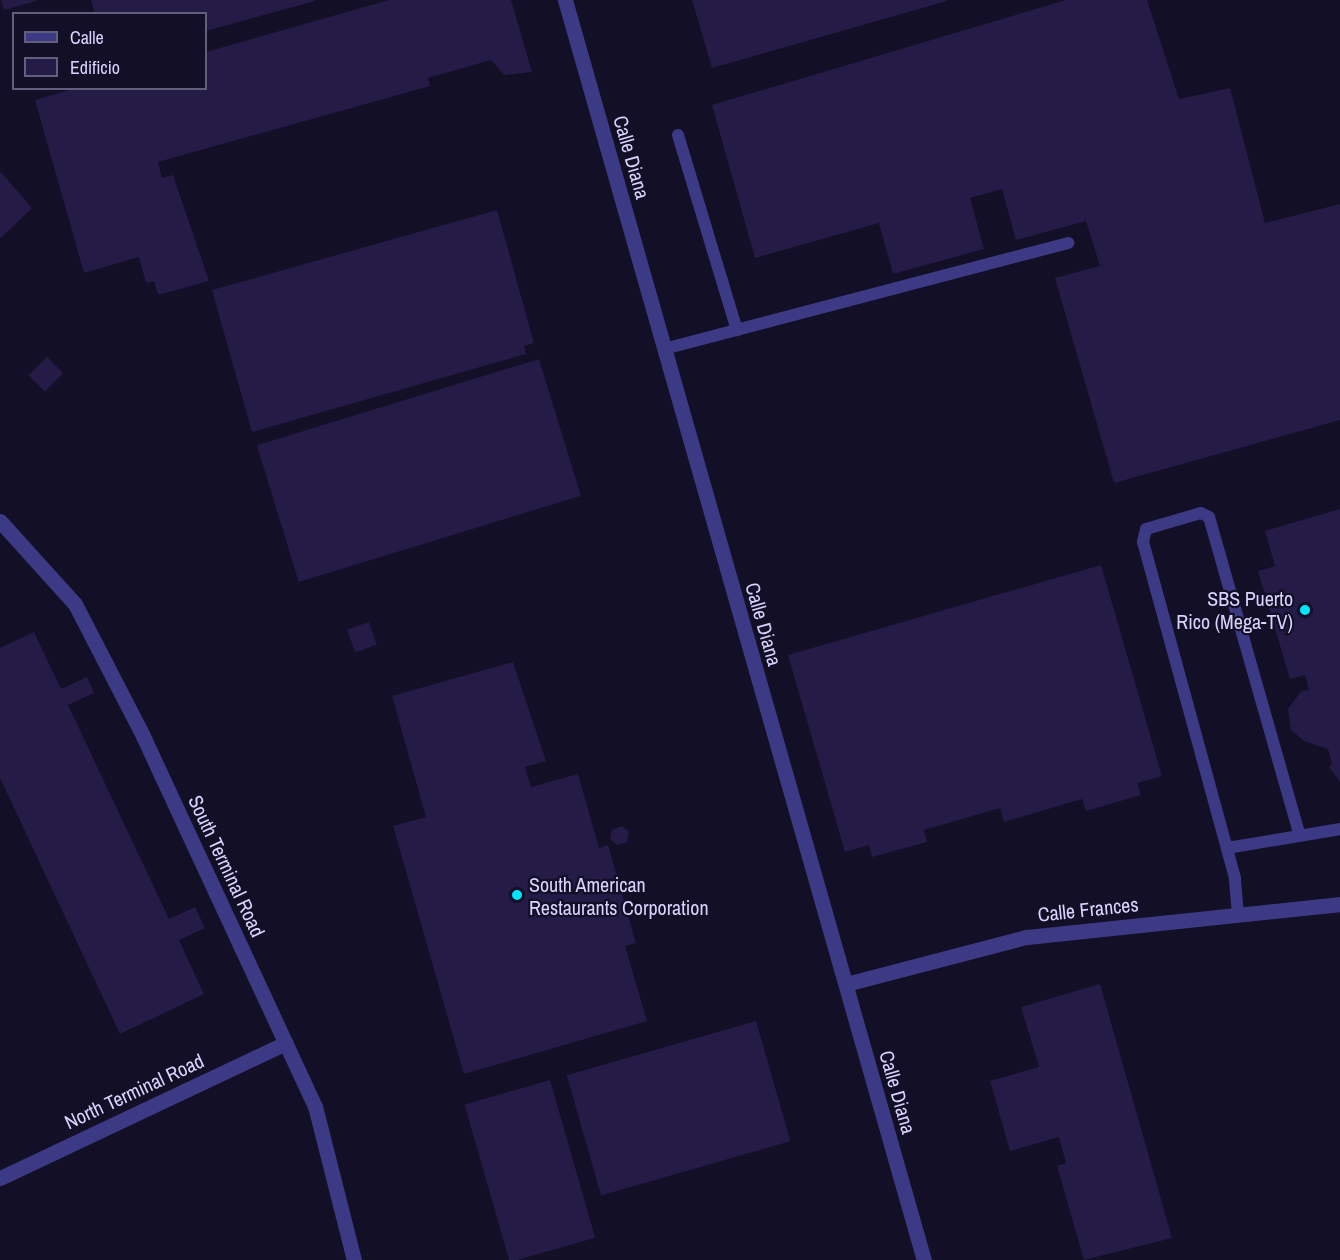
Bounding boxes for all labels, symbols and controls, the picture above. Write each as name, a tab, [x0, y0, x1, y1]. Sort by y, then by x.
legend	[12, 12, 207, 90]
text: Calle	[70, 25, 104, 50]
text: Edificio	[70, 55, 120, 80]
street label: Calle Diana	[609, 113, 655, 201]
street label: Calle Diana	[741, 580, 787, 668]
place label: SBS Puerto Rico (Mega-TV)	[1176, 586, 1293, 633]
marker: SBS Puerto Rico (Mega-TV)	[1298, 603, 1312, 617]
street label: South Terminal Road	[184, 791, 270, 941]
place label: South American Restaurants Corporation	[529, 872, 709, 919]
marker: South American Restaurants Corporation	[510, 888, 524, 902]
street label: Calle Frances	[1036, 892, 1140, 926]
street label: North Terminal Road	[60, 1048, 208, 1134]
street label: Calle Diana	[875, 1048, 921, 1136]

